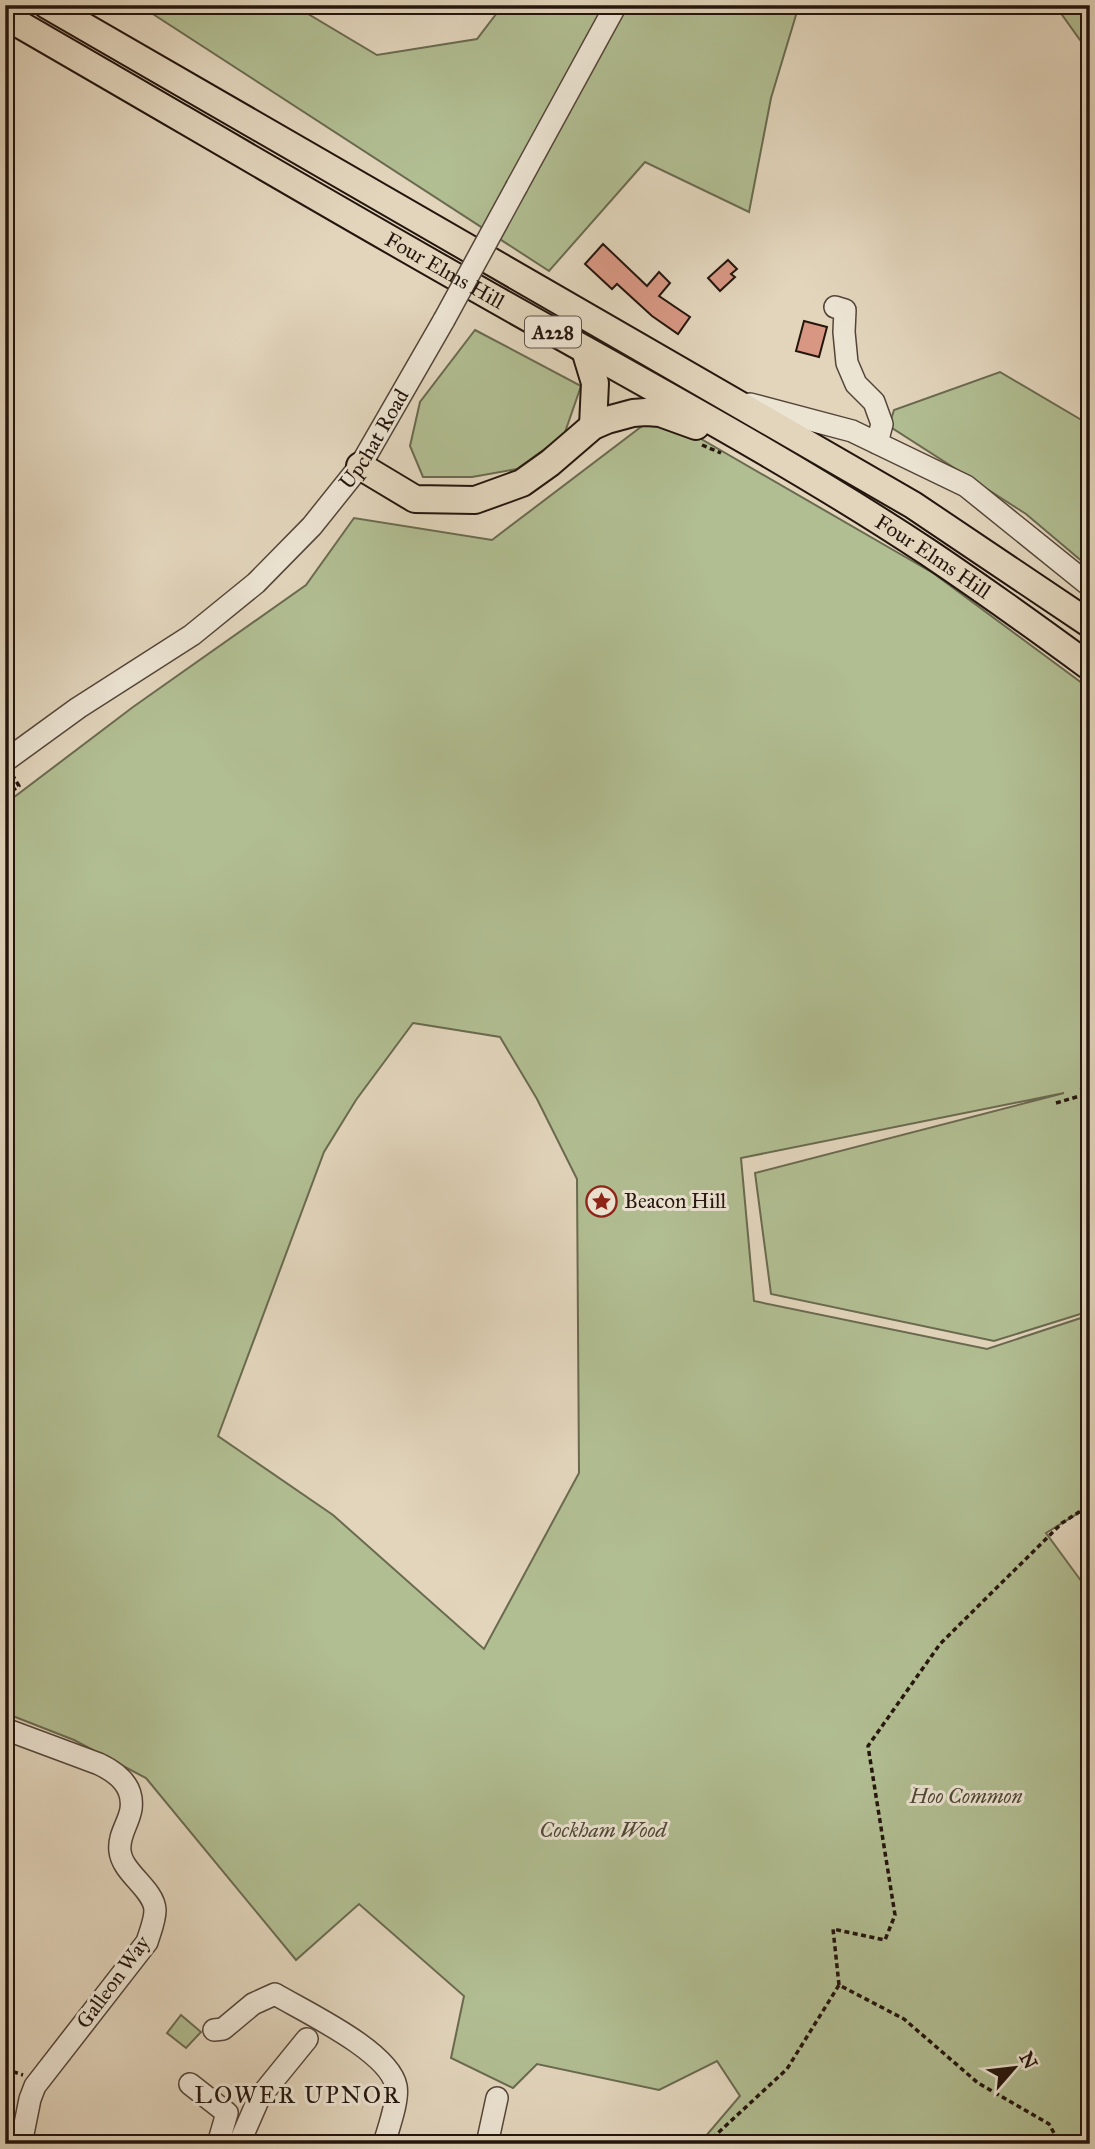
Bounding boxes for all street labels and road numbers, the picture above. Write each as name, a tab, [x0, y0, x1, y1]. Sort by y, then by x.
street label: Four Elms Hill	[380, 226, 509, 315]
road number: A228	[525, 316, 581, 348]
street label: Upchat Road	[333, 384, 415, 495]
street label: Four Elms Hill	[870, 509, 996, 605]
street label: Galleon Way	[71, 1930, 156, 2033]

